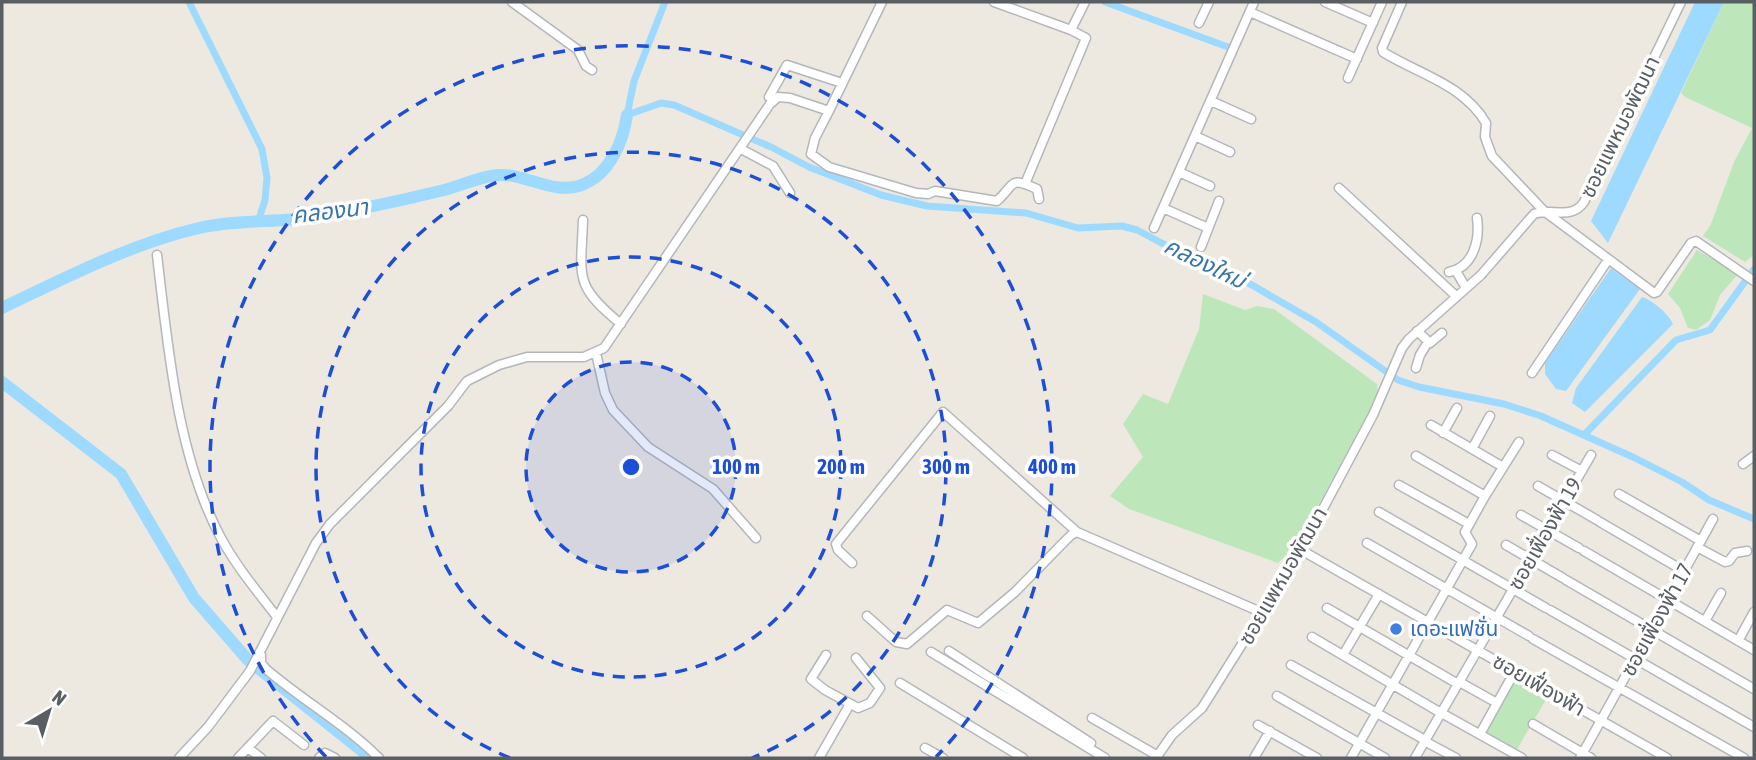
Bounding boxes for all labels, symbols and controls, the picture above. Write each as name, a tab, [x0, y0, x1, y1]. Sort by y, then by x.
street label: ซอยแพหมอพัฒนา	[1574, 52, 1664, 201]
water label: คลองนา	[291, 193, 371, 229]
water label: คลองใหม่	[1160, 232, 1253, 295]
text: 100 m	[712, 454, 760, 478]
text: 200 m	[817, 454, 865, 478]
text: 300 m	[922, 454, 970, 478]
text: 400 m	[1027, 454, 1076, 478]
centre of rings	[619, 455, 643, 479]
street label: ซอยเฟื่องฟ้า 19	[1501, 472, 1586, 594]
street label: ซอยแพหมอพัฒนา	[1233, 503, 1331, 648]
street label: ซอยเฟื่องฟ้า 17	[1614, 558, 1697, 680]
place label: เดอะแฟชั่น	[1410, 615, 1498, 640]
marker: เดอะแฟชั่น	[1388, 621, 1404, 637]
street label: ซอยเฟื่องฟ้า	[1489, 646, 1591, 720]
north arrow	[14, 676, 84, 746]
text: N	[48, 685, 71, 710]

